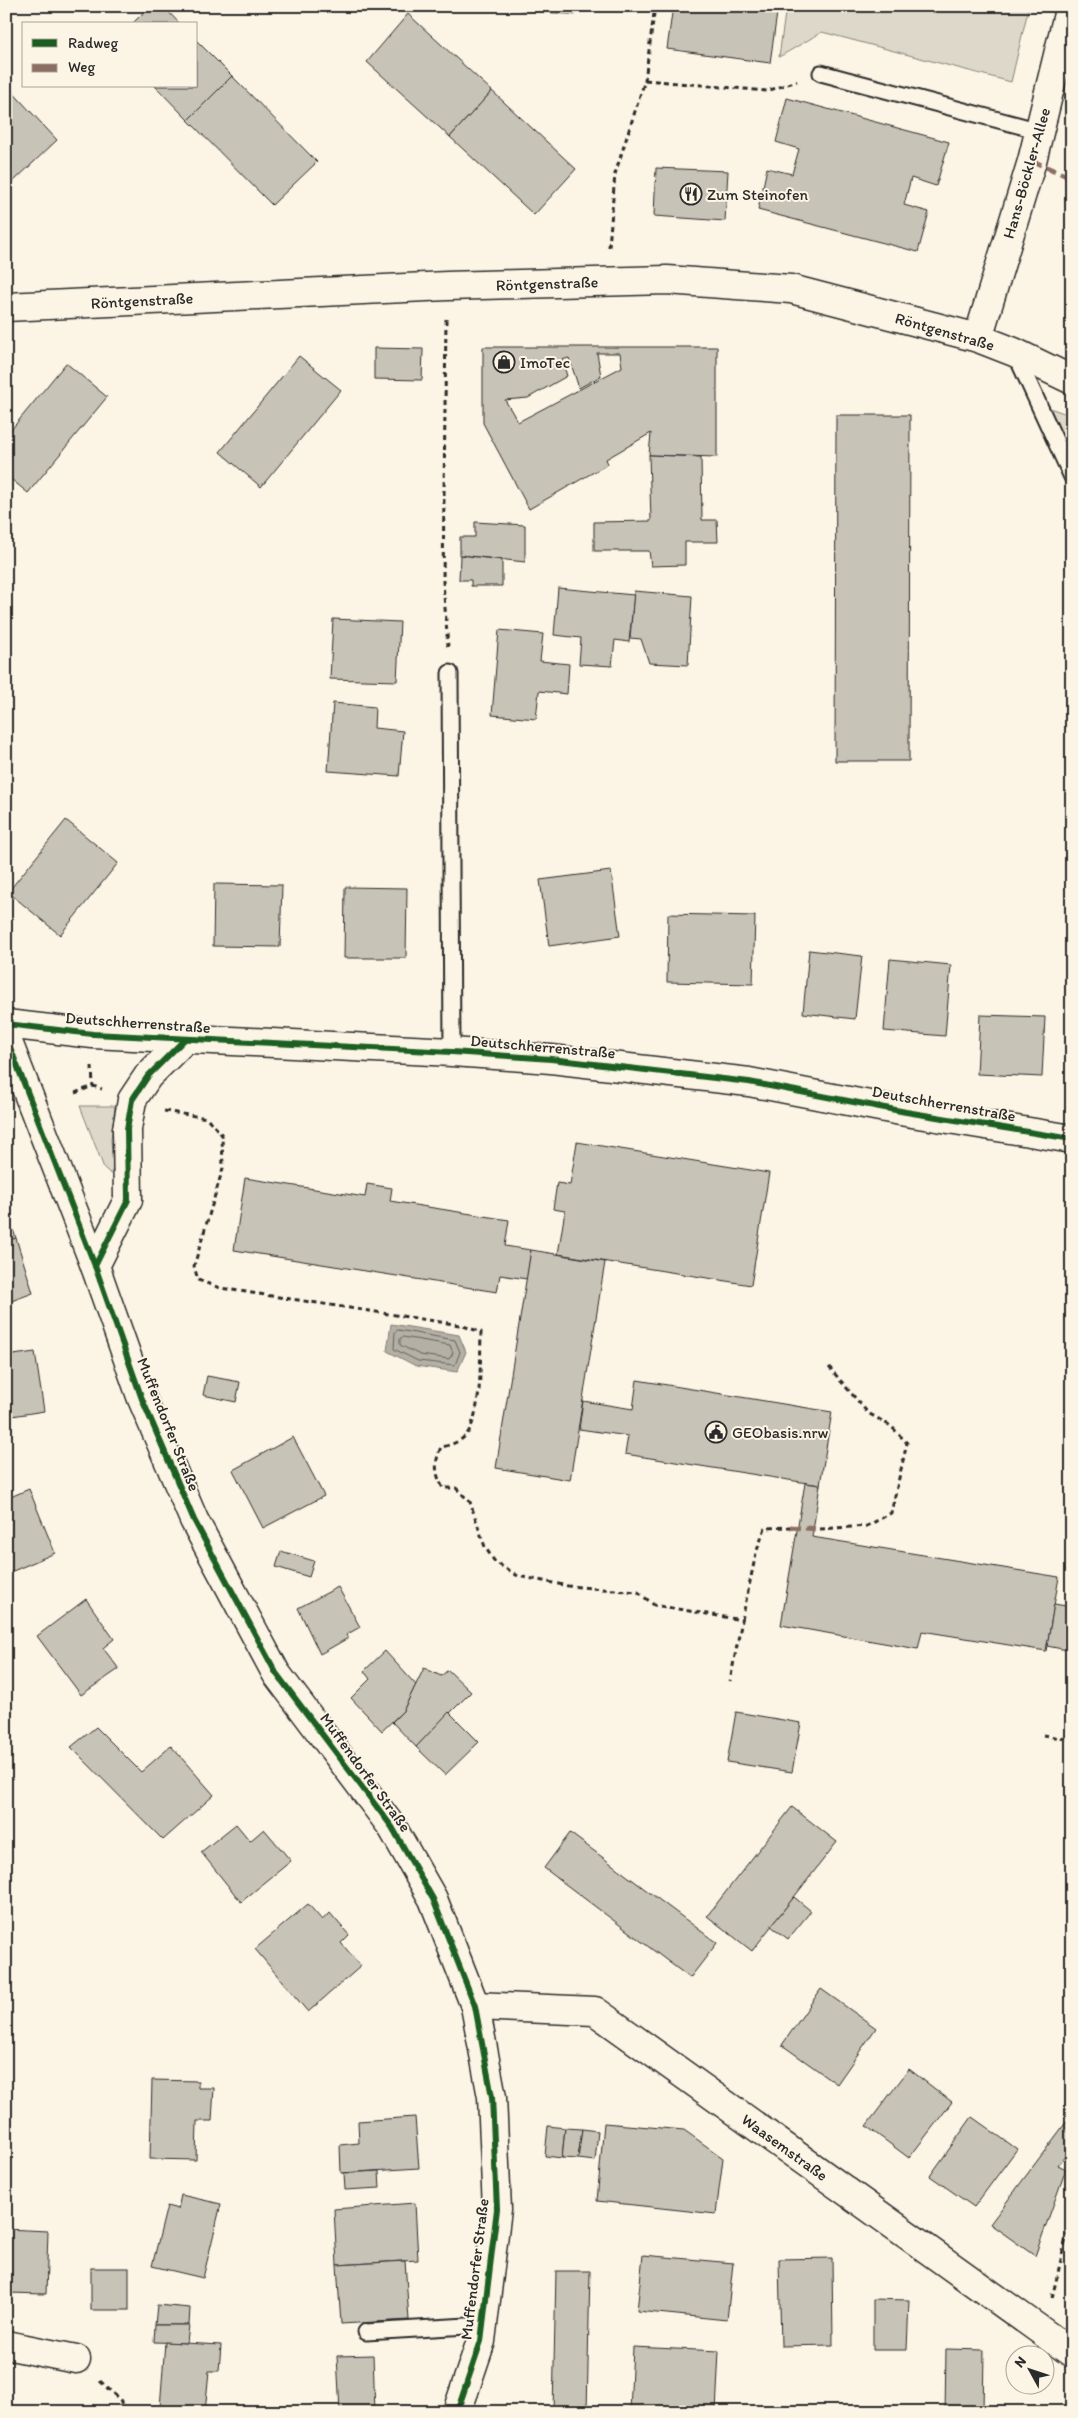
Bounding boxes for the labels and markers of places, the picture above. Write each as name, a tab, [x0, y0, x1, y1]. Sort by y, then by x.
restaurant icon: Zum Steinofen	[679, 182, 703, 206]
place label: Zum Steinofen	[707, 185, 808, 204]
shop icon: ImoTec	[492, 350, 516, 374]
place label: ImoTec	[520, 353, 570, 372]
public building icon: GEObasis.nrw	[704, 1420, 728, 1444]
place label: GEObasis.nrw	[732, 1423, 829, 1442]

